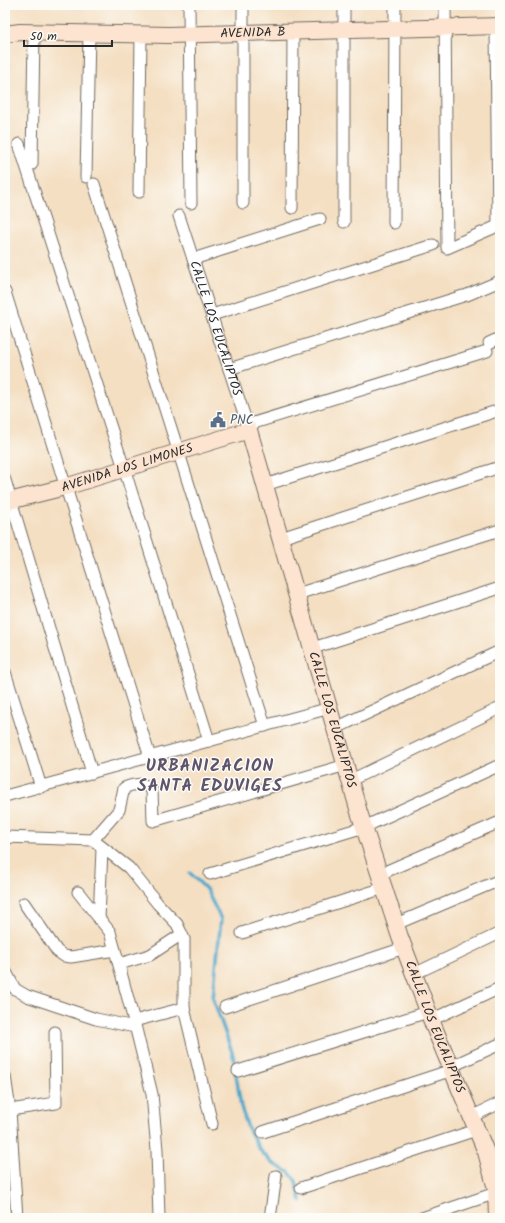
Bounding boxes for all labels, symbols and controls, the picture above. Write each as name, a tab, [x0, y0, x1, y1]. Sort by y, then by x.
street label: AVENIDA B	[220, 21, 286, 44]
scale bar	[24, 22, 112, 48]
text: 50 m	[30, 27, 57, 46]
street label: CALLE LOS EUCALIPTOS	[184, 258, 248, 399]
place label: PNC	[230, 410, 254, 431]
public building icon: PNC	[209, 411, 227, 429]
street label: AVENIDA LOS LIMONES	[59, 437, 196, 498]
street label: CALLE LOS EUCALIPTOS	[303, 649, 362, 791]
district label: URBANIZACION SANTA EDUVIGES	[137, 753, 283, 800]
street label: CALLE LOS EUCALIPTOS	[399, 958, 471, 1096]

